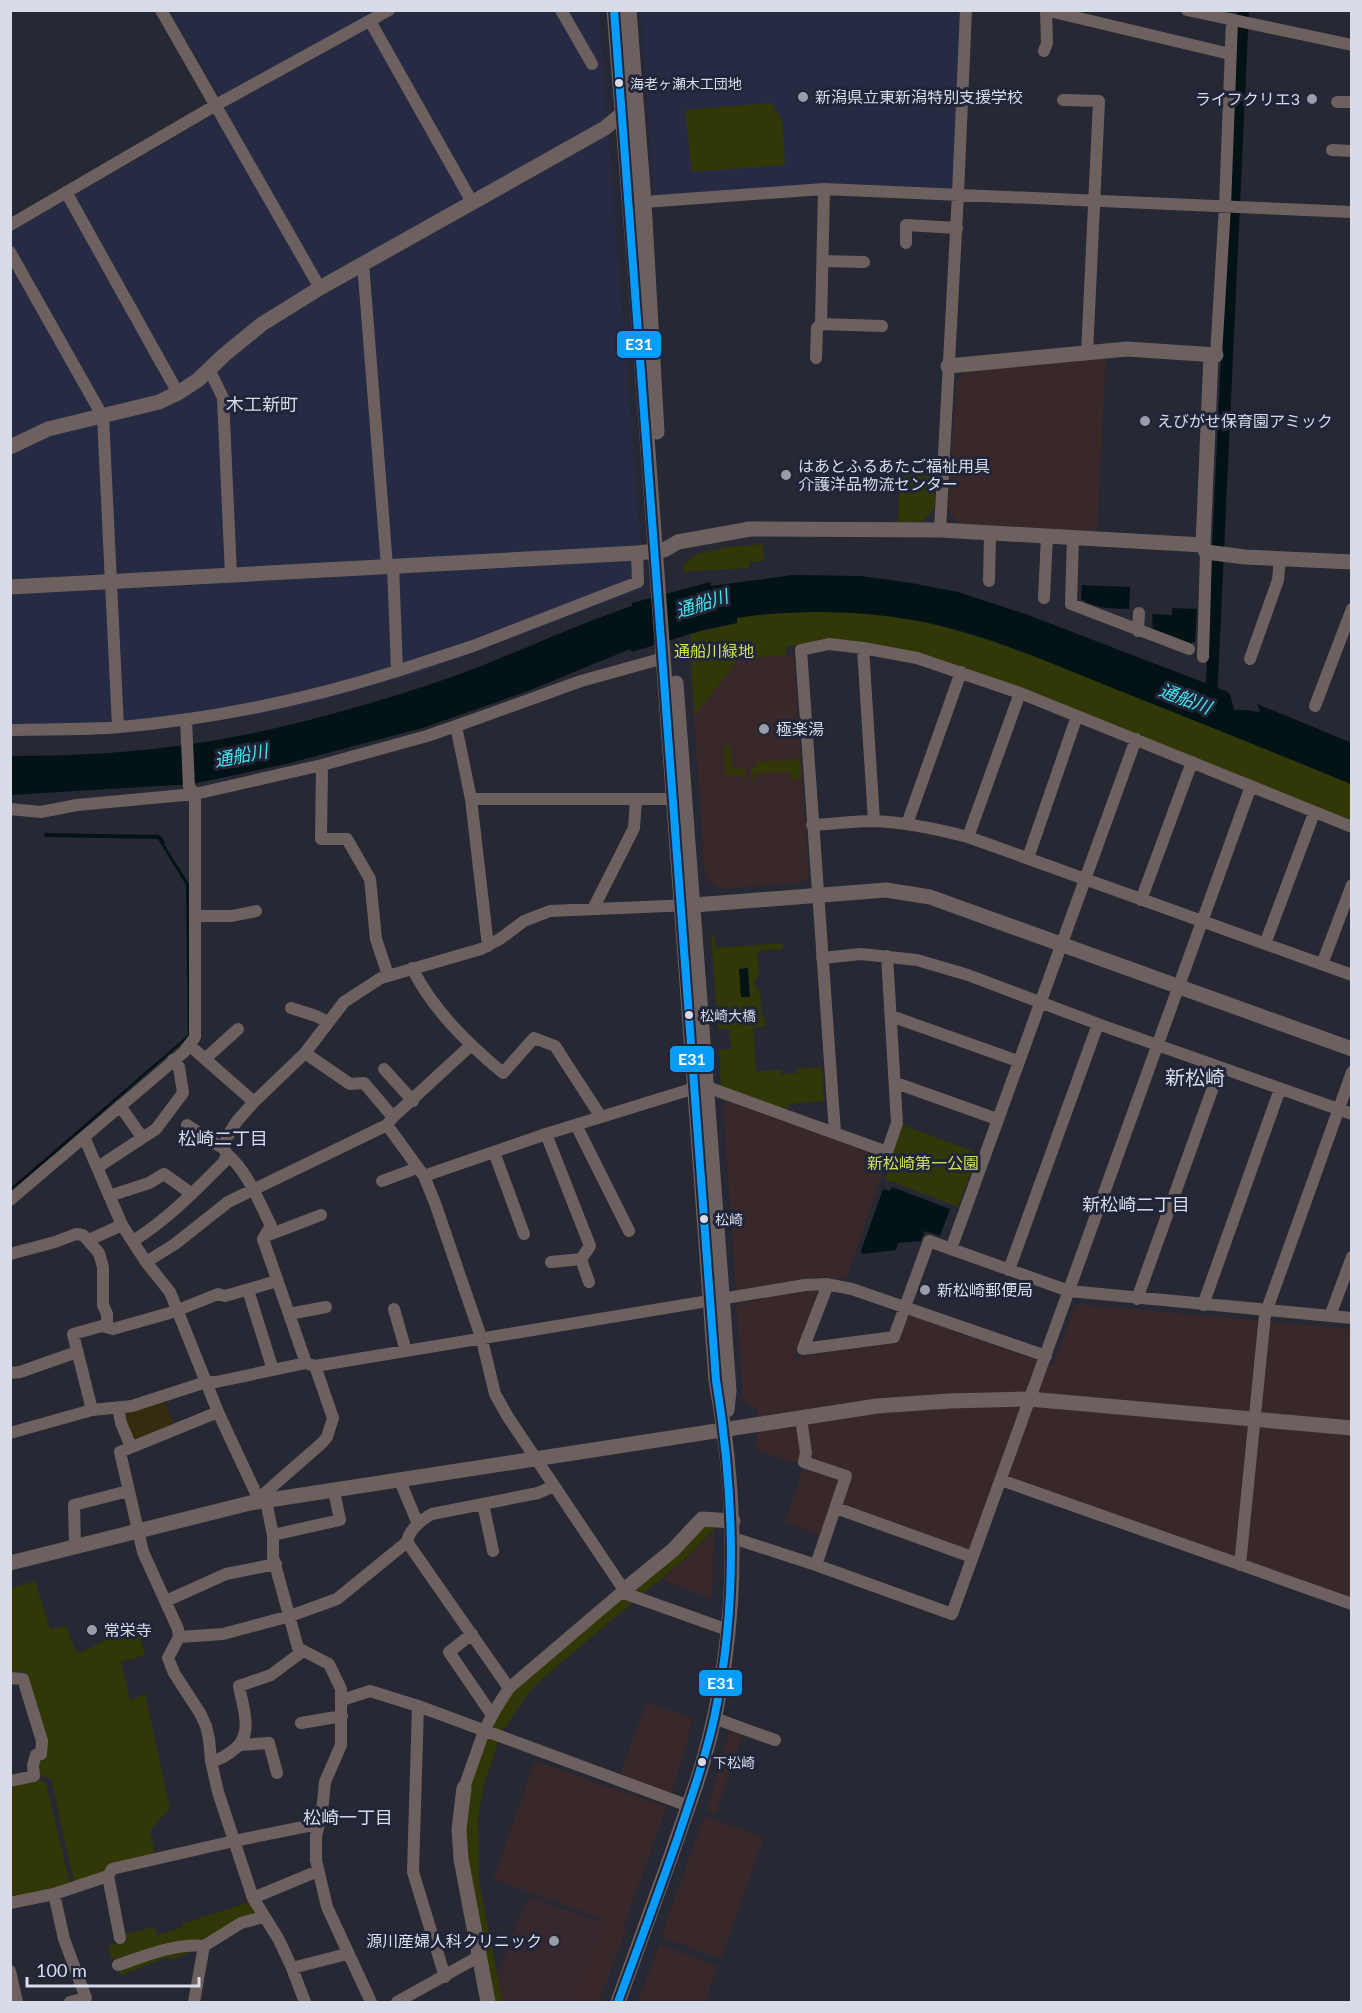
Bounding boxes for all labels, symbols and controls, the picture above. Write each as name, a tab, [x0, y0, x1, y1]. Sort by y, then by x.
place label: 海老ヶ瀬木工団地	[630, 75, 742, 92]
marker: 海老ヶ瀬木工団地	[613, 77, 625, 89]
place label: 新潟県立東新潟特別支援学校	[815, 87, 1023, 106]
place label: ライフクリエ3	[1195, 89, 1300, 108]
marker: 新潟県立東新潟特別支援学校	[796, 90, 810, 104]
marker: ライフクリエ3	[1305, 92, 1319, 106]
line badge: E31	[616, 330, 662, 359]
text: E31	[625, 334, 653, 353]
district label: 木工新町	[226, 393, 298, 415]
place label: えびがせ保育園アミック	[1157, 411, 1333, 430]
marker: えびがせ保育園アミック	[1138, 414, 1152, 428]
place label: はあとふるあたご福祉用具 介護洋品物流センター	[798, 456, 990, 493]
marker: はあとふるあたご福祉用具 介護洋品物流センター	[779, 468, 793, 482]
water label: 通船川	[673, 584, 733, 621]
park label: 通船川緑地	[674, 641, 754, 660]
water label: 通船川	[1156, 678, 1216, 719]
place label: 極楽湯	[776, 719, 824, 738]
marker: 極楽湯	[757, 722, 771, 736]
water label: 通船川	[212, 739, 271, 771]
place label: 松崎大橋	[700, 1007, 756, 1024]
marker: 松崎大橋	[683, 1009, 695, 1021]
line badge: E31	[669, 1045, 715, 1073]
text: E31	[678, 1049, 706, 1068]
district label: 新松崎	[1165, 1065, 1225, 1089]
district label: 松崎二丁目	[178, 1127, 268, 1149]
park label: 新松崎第一公園	[867, 1153, 979, 1172]
district label: 新松崎二丁目	[1082, 1193, 1190, 1215]
place label: 松崎	[715, 1211, 743, 1228]
marker: 松崎	[698, 1213, 710, 1225]
place label: 新松崎郵便局	[937, 1280, 1033, 1299]
marker: 新松崎郵便局	[918, 1283, 932, 1297]
place label: 常栄寺	[104, 1620, 152, 1639]
marker: 常栄寺	[85, 1623, 99, 1637]
line badge: E31	[698, 1669, 743, 1697]
text: E31	[707, 1673, 735, 1692]
place label: 下松崎	[713, 1754, 755, 1771]
marker: 下松崎	[696, 1756, 708, 1768]
district label: 松崎一丁目	[303, 1806, 393, 1828]
place label: 源川産婦人科クリニック	[366, 1931, 542, 1950]
marker: 源川産婦人科クリニック	[547, 1934, 561, 1948]
scale bar	[27, 1950, 200, 1988]
text: 100 m	[36, 1959, 87, 1981]

